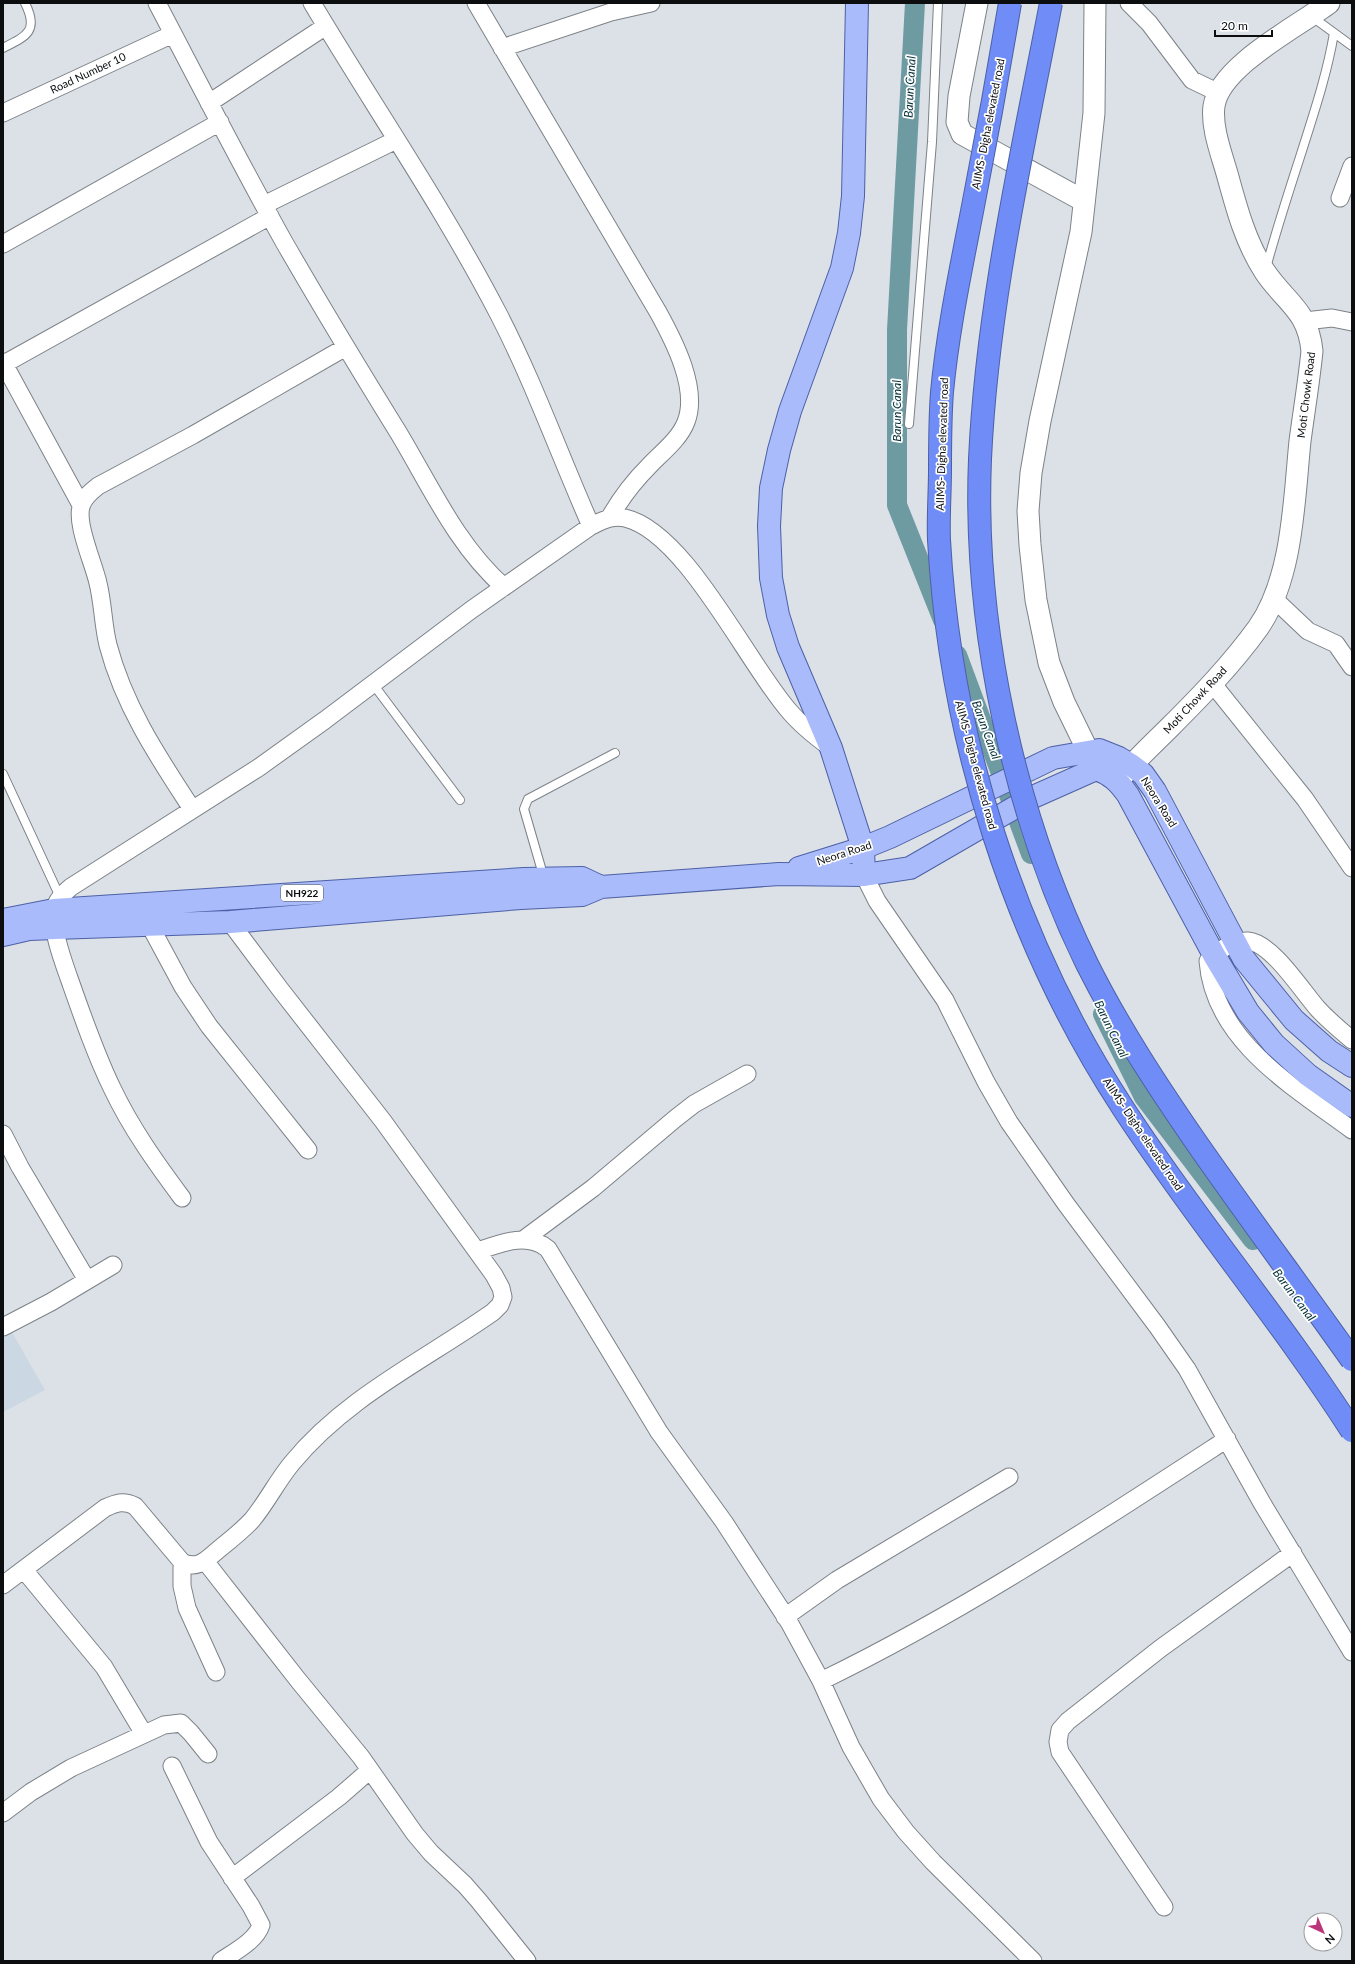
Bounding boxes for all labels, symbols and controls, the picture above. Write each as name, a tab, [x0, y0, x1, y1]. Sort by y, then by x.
scale bar	[1215, 12, 1272, 38]
text: 20 m	[1221, 18, 1248, 33]
street label: Road Number 10	[48, 49, 128, 96]
water label: Barun Canal	[900, 56, 919, 118]
street label: AIIMS- Digha elevated road	[968, 57, 1007, 190]
street label: Moti Chowk Road	[1294, 351, 1317, 439]
street label: AIIMS- Digha elevated road	[933, 377, 950, 511]
water label: Barun Canal	[889, 380, 904, 442]
street label: Moti Chowk Road	[1160, 663, 1229, 736]
water label: Barun Canal	[969, 698, 1004, 762]
street label: AIIMS- Digha elevated road	[953, 699, 1000, 831]
street label: Neora Road	[1139, 774, 1180, 829]
street label: Neora Road	[815, 838, 873, 867]
road number: NH922	[281, 885, 323, 901]
water label: Barun Canal	[1091, 998, 1132, 1060]
street label: AIIMS- Digha elevated road	[1101, 1075, 1186, 1193]
water label: Barun Canal	[1270, 1266, 1319, 1324]
north arrow	[1303, 1912, 1343, 1952]
text: N	[1323, 1932, 1338, 1947]

